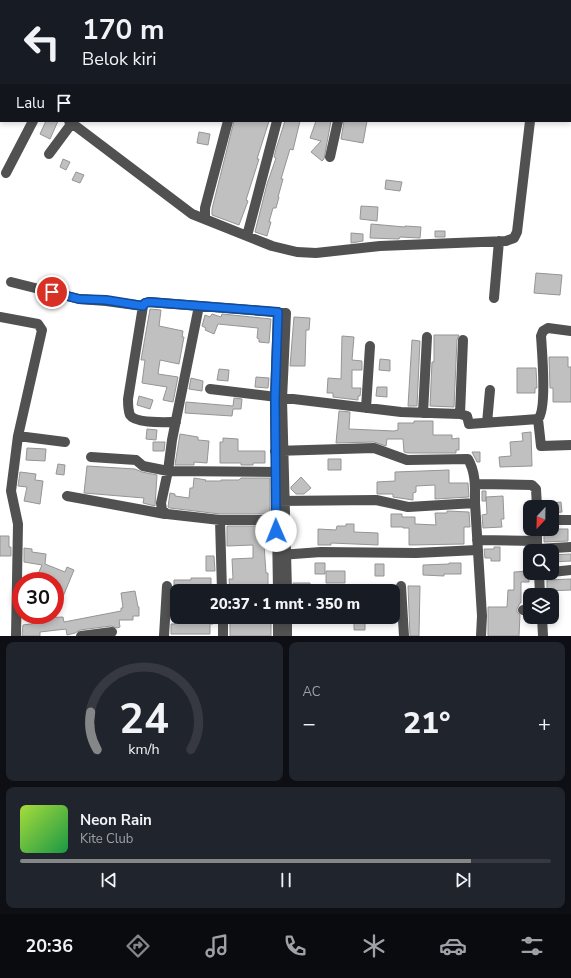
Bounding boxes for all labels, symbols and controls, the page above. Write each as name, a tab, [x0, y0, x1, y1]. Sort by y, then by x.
text: 170 m	[82, 11, 165, 49]
icon: left	[16, 16, 68, 68]
text: Belok kiri	[82, 47, 156, 71]
icon: arrive	[53, 92, 75, 114]
text: Lalu	[16, 93, 45, 113]
pin	[35, 275, 69, 309]
icon: arrive	[41, 281, 63, 303]
north arrow	[523, 500, 559, 536]
map controls	[523, 500, 559, 624]
position arrow	[255, 510, 297, 552]
button: search	[523, 544, 559, 580]
speed limit sign: 30	[12, 572, 64, 624]
button: layers	[523, 588, 559, 624]
text: 20:37 · 1 mnt · 350 m	[210, 594, 360, 614]
text: AC	[303, 683, 321, 701]
text: 24	[119, 690, 169, 747]
text: 21°	[403, 703, 451, 744]
text: −	[303, 709, 316, 739]
text: +	[538, 709, 551, 739]
text: km/h	[129, 739, 160, 758]
text: Neon Rain	[80, 810, 152, 830]
text: Kite Club	[80, 830, 133, 848]
icon: previous	[98, 869, 120, 891]
icon: pause	[275, 869, 297, 891]
icon: next	[452, 869, 474, 891]
icon: directions	[124, 932, 152, 960]
icon: music	[203, 932, 231, 960]
icon: phone	[281, 932, 309, 960]
icon: climate	[360, 932, 388, 960]
icon: car	[439, 932, 467, 960]
icon: filters	[518, 932, 546, 960]
text: 20:36	[25, 934, 73, 958]

